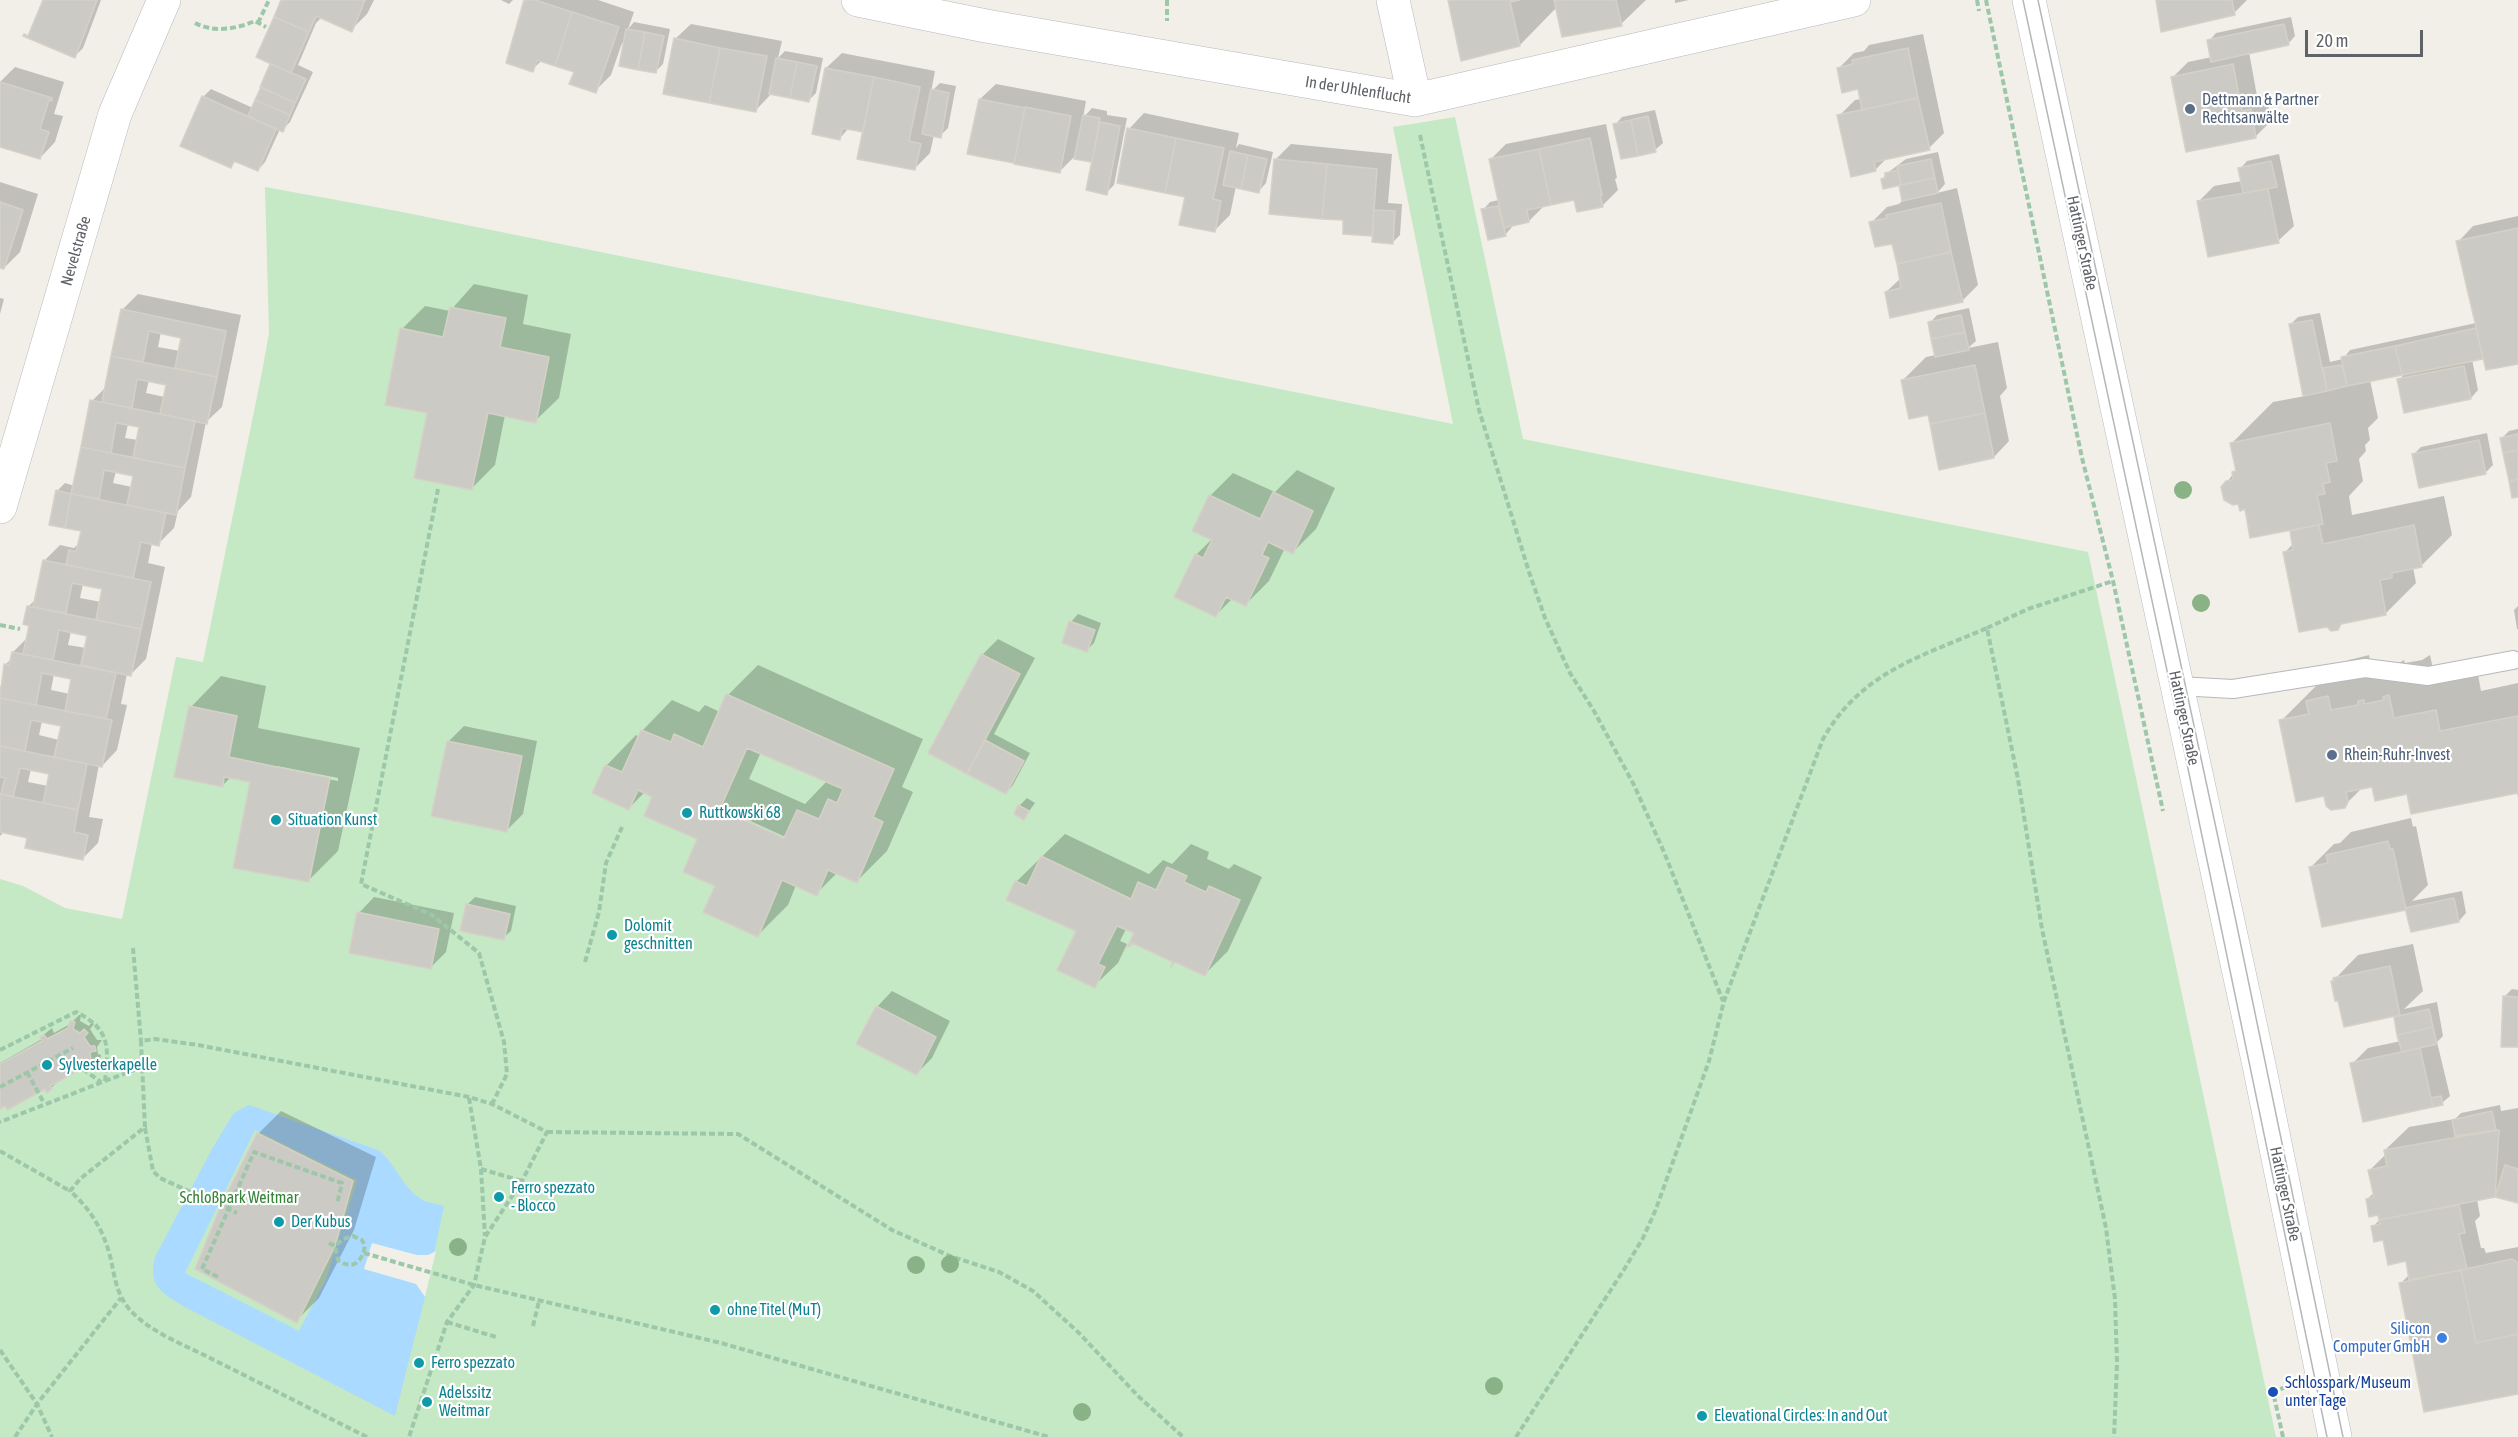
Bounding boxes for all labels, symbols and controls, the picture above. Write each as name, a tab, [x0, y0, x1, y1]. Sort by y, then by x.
scale bar	[2308, 18, 2426, 56]
text: 20 m	[2316, 30, 2348, 51]
street label: In der Uhlenflucht	[1304, 72, 1412, 108]
place label: Dettmann & Partner Rechtsanwälte	[2202, 90, 2318, 128]
marker: Dettmann & Partner Rechtsanwälte	[2183, 102, 2197, 116]
street label: Hattinger Straße	[2063, 194, 2101, 292]
street label: Nevelstraße	[57, 214, 95, 288]
street label: Hattinger Straße	[2165, 669, 2203, 767]
place label: Rhein-Ruhr-Invest	[2344, 745, 2450, 765]
marker: Rhein-Ruhr-Invest	[2325, 748, 2339, 762]
place label: Ruttkowski 68	[699, 803, 781, 823]
marker: Ruttkowski 68	[680, 806, 694, 820]
place label: Situation Kunst	[288, 810, 377, 830]
marker: Situation Kunst	[269, 813, 283, 827]
place label: Dolomit geschnitten	[624, 916, 693, 954]
marker: Dolomit geschnitten	[605, 928, 619, 942]
place label: Sylvesterkapelle	[59, 1055, 157, 1075]
marker: Sylvesterkapelle	[40, 1058, 54, 1072]
street label: Hattinger Straße	[2266, 1145, 2304, 1243]
place label: Ferro spezzato - Blocco	[511, 1178, 595, 1216]
park label: Schloßpark Weitmar	[180, 1188, 298, 1208]
marker: Ferro spezzato - Blocco	[492, 1190, 506, 1204]
place label: Der Kubus	[291, 1212, 351, 1232]
marker: Der Kubus	[272, 1215, 286, 1229]
place label: ohne Titel (MuT)	[727, 1300, 821, 1320]
marker: ohne Titel (MuT)	[708, 1303, 722, 1317]
place label: Silicon Computer GmbH	[2333, 1319, 2430, 1357]
marker: Silicon Computer GmbH	[2435, 1331, 2449, 1345]
place label: Ferro spezzato	[431, 1353, 515, 1373]
marker: Ferro spezzato	[412, 1356, 426, 1370]
place label: Schlosspark/Museum unter Tage	[2285, 1373, 2411, 1411]
place label: Adelssitz Weitmar	[439, 1383, 491, 1421]
marker: Schlosspark/Museum unter Tage	[2266, 1385, 2280, 1399]
marker: Adelssitz Weitmar	[420, 1395, 434, 1409]
place label: Elevational Circles: In and Out	[1714, 1406, 1888, 1426]
marker: Elevational Circles: In and Out	[1695, 1409, 1709, 1423]

